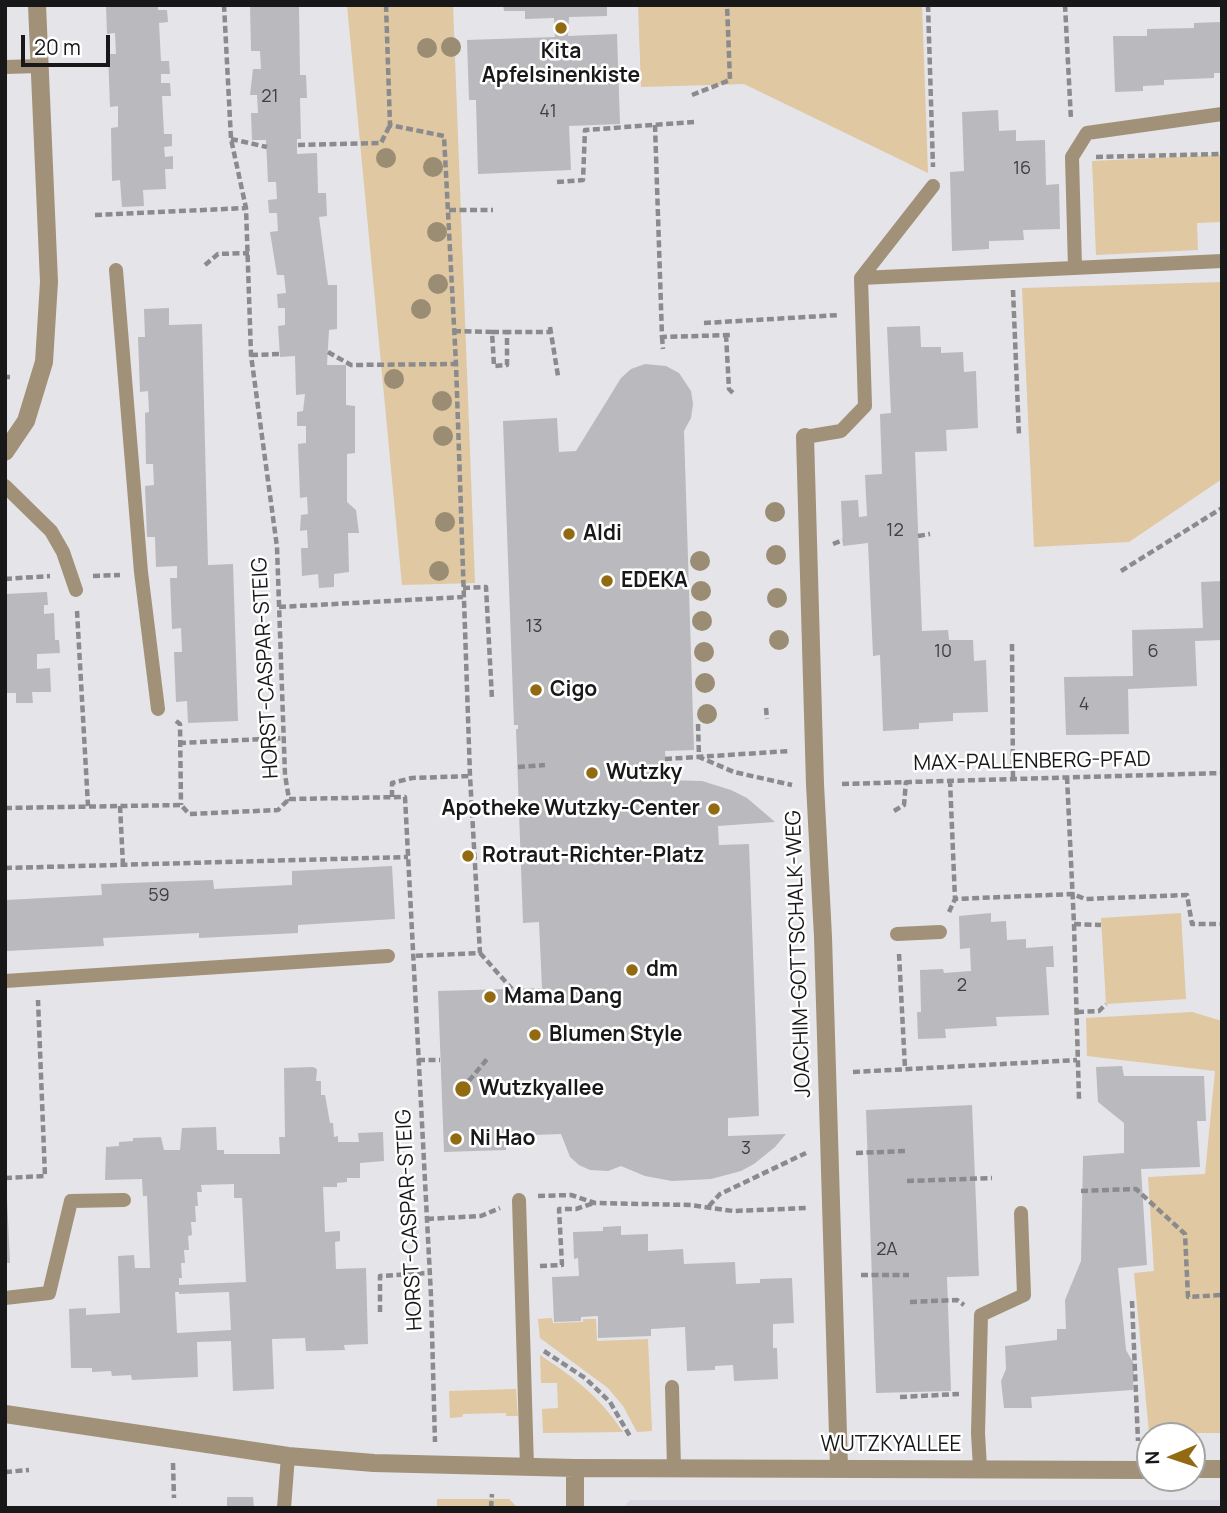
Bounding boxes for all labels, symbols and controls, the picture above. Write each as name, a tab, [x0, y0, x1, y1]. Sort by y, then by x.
marker: Kita Apfelsinenkiste	[553, 20, 569, 36]
scale bar	[24, 21, 114, 65]
text: 20 m	[34, 33, 81, 61]
place label: Kita Apfelsinenkiste	[482, 39, 640, 89]
house number: 21	[261, 86, 279, 108]
house number: 41	[539, 101, 557, 123]
house number: 16	[1013, 158, 1031, 180]
house number: 12	[886, 520, 904, 542]
place label: Aldi	[583, 521, 622, 547]
marker: Aldi	[561, 526, 577, 542]
street label: HORST-CASPAR-STEIG	[248, 557, 284, 779]
place label: EDEKA	[621, 568, 688, 594]
marker: EDEKA	[599, 573, 615, 589]
house number: 13	[526, 616, 542, 638]
house number: 10	[934, 641, 952, 663]
house number: 6	[1147, 641, 1159, 663]
place label: Cigo	[550, 677, 597, 703]
marker: Cigo	[528, 682, 544, 698]
house number: 4	[1079, 694, 1089, 716]
street label: MAX-PALLENBERG-PFAD	[913, 747, 1151, 777]
place label: Wutzky	[606, 760, 682, 786]
marker: Wutzky	[584, 765, 600, 781]
place label: Apotheke Wutzky-Center	[442, 796, 700, 822]
marker: Apotheke Wutzky-Center	[706, 801, 722, 817]
street label: JOACHIM-GOTTSCHALK-WEG	[781, 810, 817, 1098]
place label: Rotraut-Richter-Platz	[482, 843, 704, 869]
marker: Rotraut-Richter-Platz	[460, 848, 476, 864]
house number: 59	[148, 885, 170, 907]
place label: dm	[646, 957, 678, 983]
marker: dm	[624, 962, 640, 978]
house number: 2	[957, 975, 967, 997]
place label: Mama Dang	[504, 984, 622, 1010]
marker: Mama Dang	[482, 989, 498, 1005]
place label: Blumen Style	[549, 1022, 683, 1048]
marker: Blumen Style	[527, 1027, 543, 1043]
place label: Wutzkyallee	[479, 1076, 604, 1102]
marker: Wutzkyallee	[453, 1079, 473, 1099]
street label: HORST-CASPAR-STEIG	[392, 1109, 428, 1331]
place label: Ni Hao	[470, 1126, 535, 1152]
marker: Ni Hao	[448, 1131, 464, 1147]
house number: 3	[741, 1138, 751, 1160]
house number: 2A	[876, 1239, 898, 1261]
north arrow	[1136, 1422, 1206, 1492]
street label: WUTZKYALLEE	[820, 1432, 962, 1458]
text: N	[1139, 1450, 1165, 1465]

